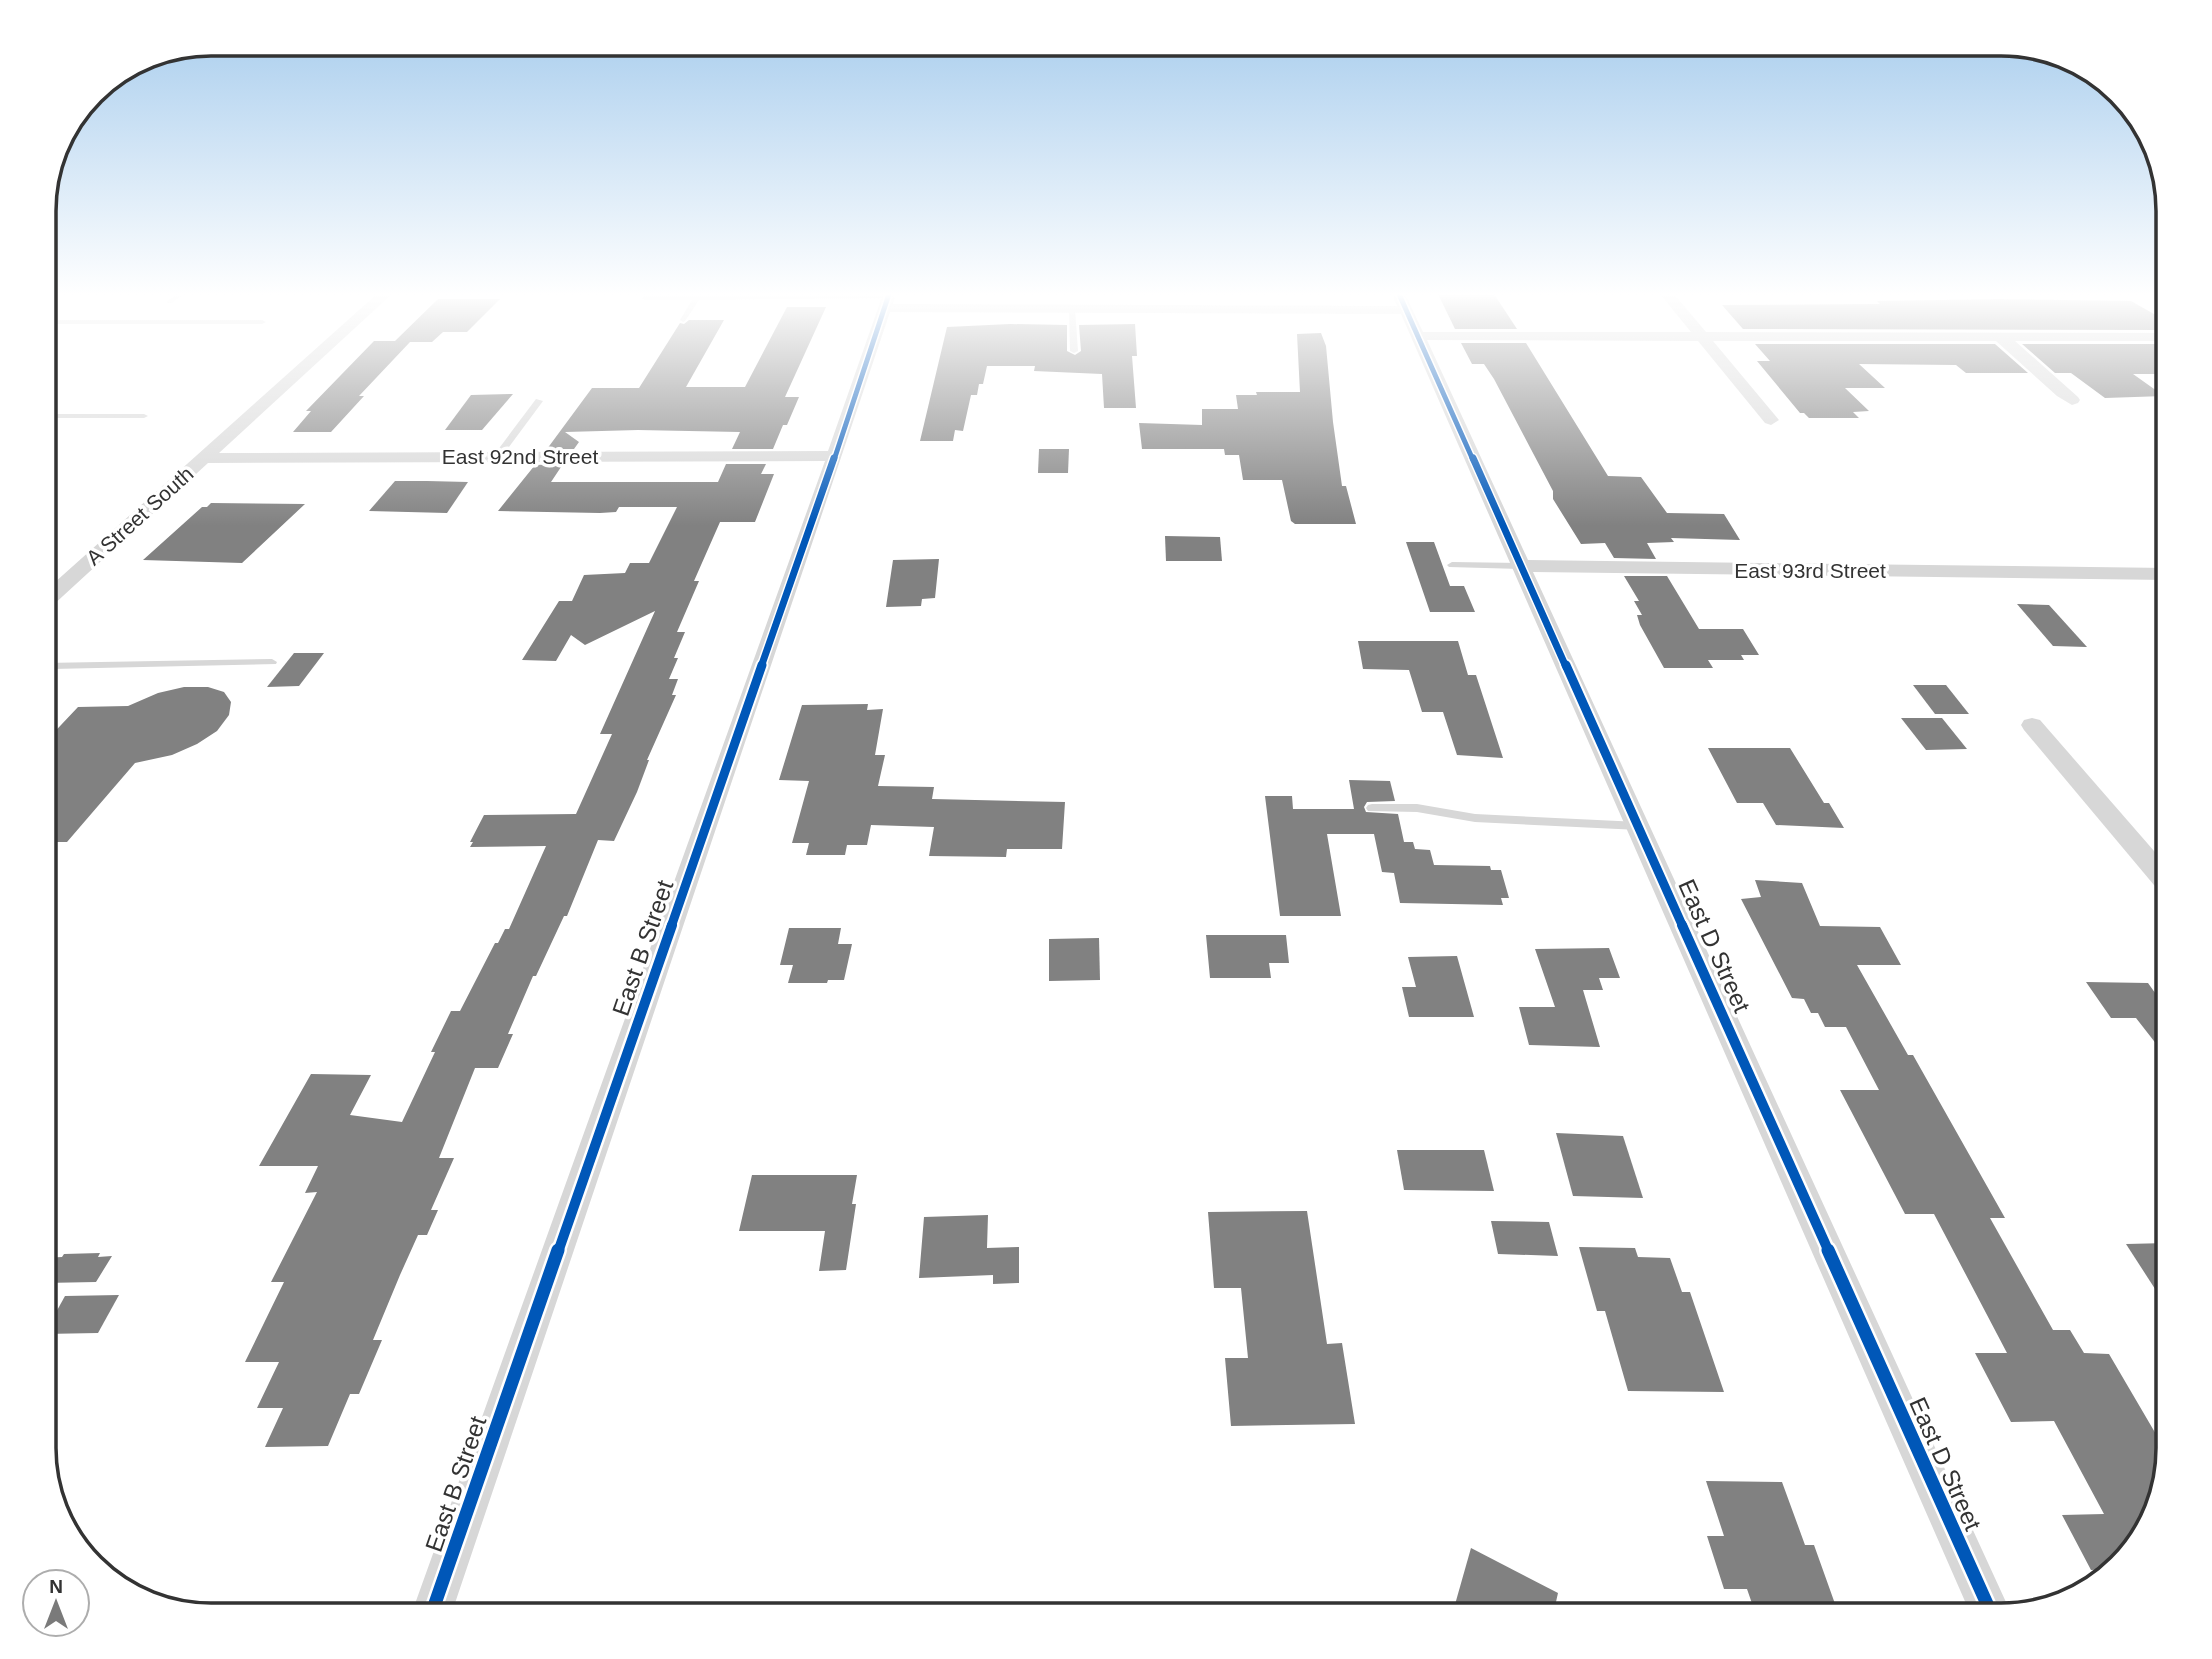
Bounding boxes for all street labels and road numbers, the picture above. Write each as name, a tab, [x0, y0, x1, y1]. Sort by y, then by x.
street label: East 92nd Street	[442, 445, 598, 468]
street label: A Street South	[82, 462, 198, 569]
street label: East 93rd Street	[1734, 559, 1886, 582]
street label: East D Street	[1673, 875, 1756, 1017]
street label: East B Street	[607, 876, 678, 1019]
street label: East D Street	[1904, 1393, 1987, 1535]
street label: East B Street	[420, 1412, 491, 1555]

